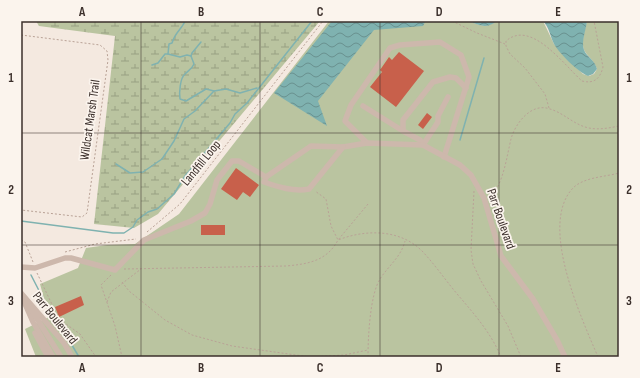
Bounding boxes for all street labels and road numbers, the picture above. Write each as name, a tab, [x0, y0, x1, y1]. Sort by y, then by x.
street label: Wildcat Marsh Trail	[76, 79, 104, 161]
street label: Landfill Loop	[178, 137, 224, 189]
street label: Parr Boulevard	[483, 187, 519, 251]
street label: Parr Boulevard	[29, 289, 81, 347]

